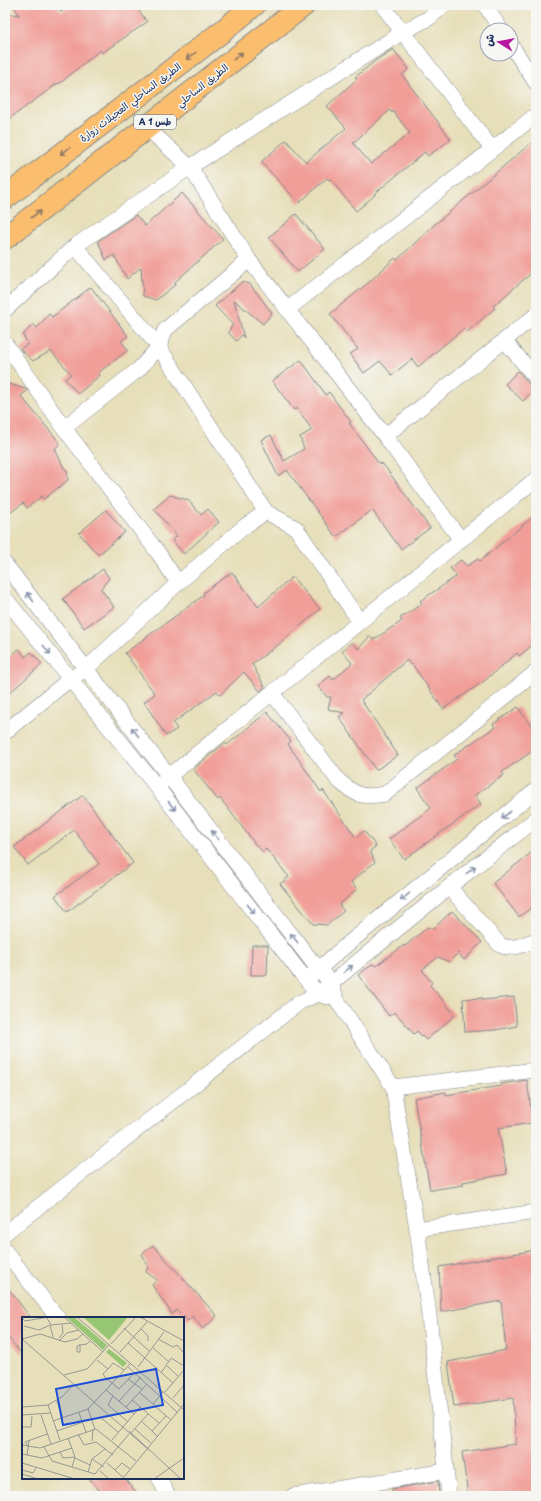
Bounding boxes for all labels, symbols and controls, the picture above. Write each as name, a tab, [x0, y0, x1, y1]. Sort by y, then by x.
north arrow	[479, 22, 519, 62]
text: ش	[479, 32, 498, 48]
one-way arrow	[185, 51, 196, 60]
one-way arrow	[232, 52, 243, 61]
street label: الطريق الساحلي العجيلات زوارة	[76, 58, 186, 147]
street label: الطريق الساحلي	[172, 59, 233, 112]
road number: A 1 طس	[134, 115, 176, 129]
one-way arrow	[60, 147, 71, 156]
one-way arrow	[30, 209, 41, 218]
one-way arrow	[26, 591, 34, 602]
one-way arrow	[42, 645, 51, 655]
one-way arrow	[131, 727, 140, 738]
one-way arrow	[168, 801, 176, 812]
one-way arrow	[500, 810, 511, 819]
one-way arrow	[211, 830, 219, 841]
one-way arrow	[465, 865, 476, 874]
one-way arrow	[400, 893, 411, 901]
one-way arrow	[247, 904, 255, 915]
one-way arrow	[290, 933, 298, 944]
one-way arrow	[342, 964, 353, 973]
inset map	[22, 1317, 184, 1479]

